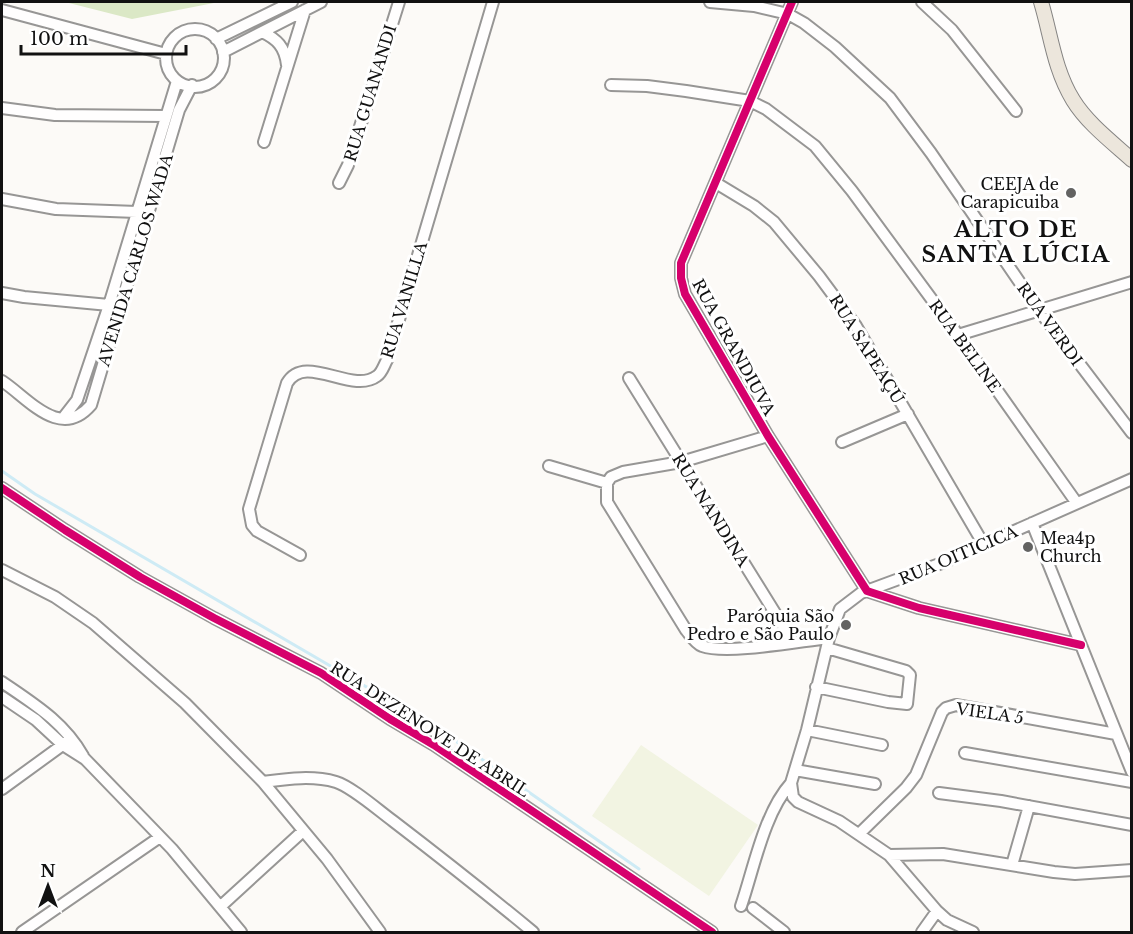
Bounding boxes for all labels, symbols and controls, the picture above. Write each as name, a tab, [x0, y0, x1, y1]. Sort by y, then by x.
scale bar	[21, 18, 186, 56]
street label: RUA GUANANDI	[340, 22, 400, 164]
text: 100 m	[30, 28, 88, 50]
street label: AVENIDA CARLOS WADA	[93, 151, 177, 370]
place label: CEEJA de Carapicuiba	[960, 174, 1059, 212]
marker: CEEJA de Carapicuiba	[1064, 186, 1078, 200]
district label: ALTO DE SANTA LÚCIA	[921, 216, 1111, 268]
street label: RUA VANILLA	[377, 238, 431, 361]
street label: RUA GRANDIUVA	[688, 275, 780, 419]
street label: RUA VERDI	[1013, 278, 1087, 370]
street label: RUA SAPEAÇÚ	[825, 291, 909, 408]
street label: RUA BELINE	[925, 296, 1005, 396]
street label: RUA NANDINA	[668, 450, 754, 571]
street label: RUA OITICICA	[896, 521, 1021, 589]
place label: Mea4p Church	[1040, 528, 1102, 566]
marker: Mea4p Church	[1021, 540, 1035, 554]
place label: Paróquia São Pedro e São Paulo	[687, 606, 834, 644]
marker: Paróquia São Pedro e São Paulo	[839, 618, 853, 632]
street label: RUA DEZENOVE DE ABRIL	[327, 657, 534, 801]
street label: VIELA 5	[954, 698, 1025, 728]
north arrow	[18, 856, 78, 916]
text: N	[40, 861, 56, 881]

